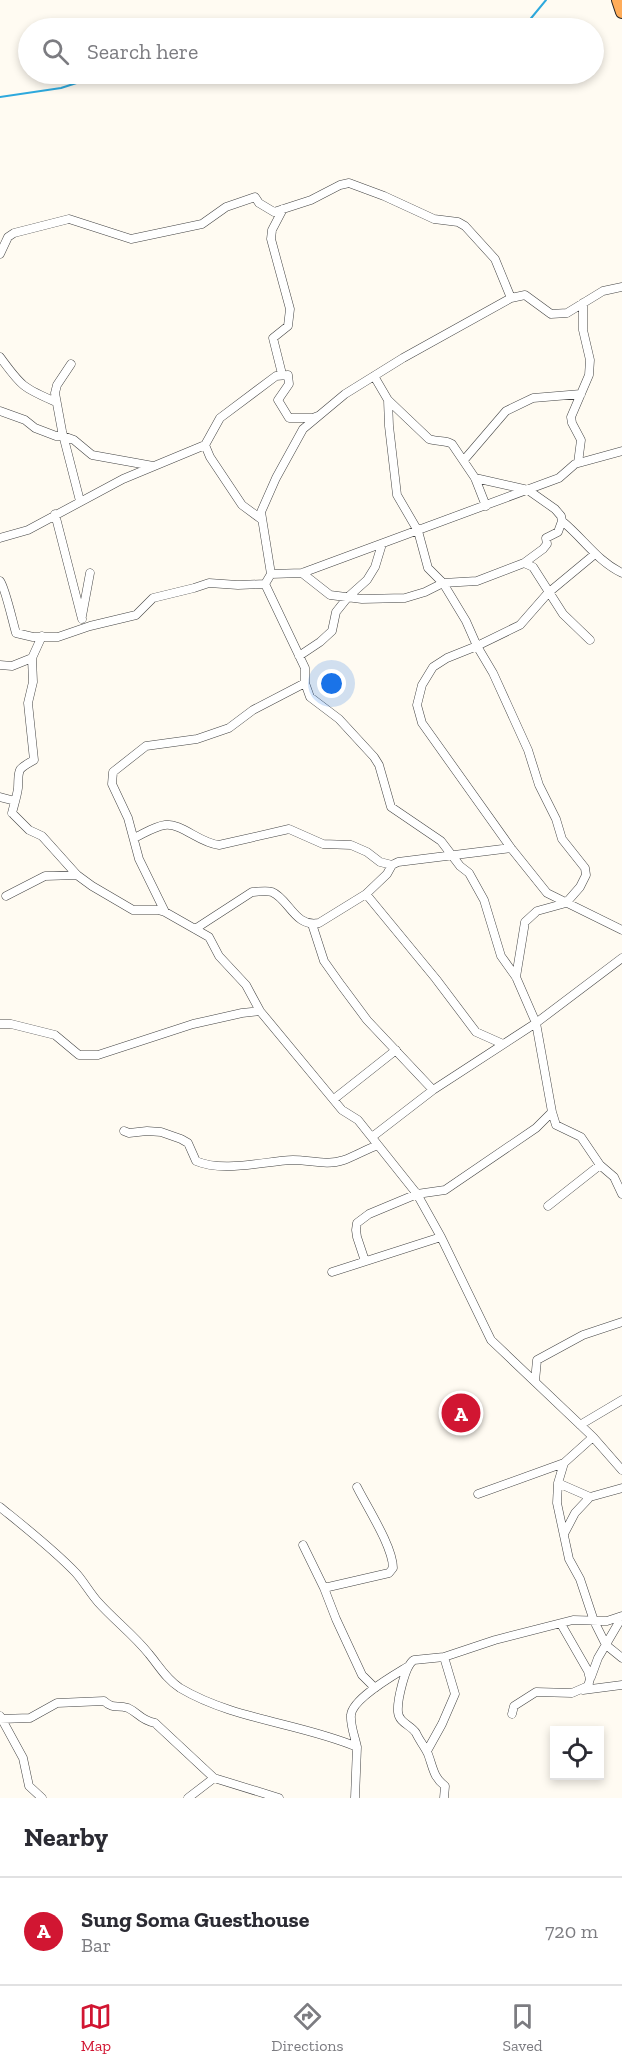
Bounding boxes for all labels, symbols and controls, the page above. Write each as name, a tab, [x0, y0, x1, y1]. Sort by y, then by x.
search box	[18, 18, 604, 84]
icon: search	[39, 35, 72, 68]
text: Search here	[87, 38, 198, 65]
your location	[317, 669, 346, 698]
pin: A	[442, 1390, 480, 1436]
map controls	[550, 1726, 604, 1780]
button: locate	[550, 1726, 604, 1780]
text: Nearby	[24, 1821, 108, 1853]
text: Sung Soma Guesthouse	[81, 1906, 309, 1933]
text: A	[37, 1919, 50, 1943]
text: 720 m	[545, 1919, 598, 1943]
text: Bar	[81, 1933, 111, 1957]
tab: Map	[79, 2000, 112, 2055]
tab: Directions	[271, 2000, 344, 2055]
tab: Saved	[502, 2000, 543, 2055]

